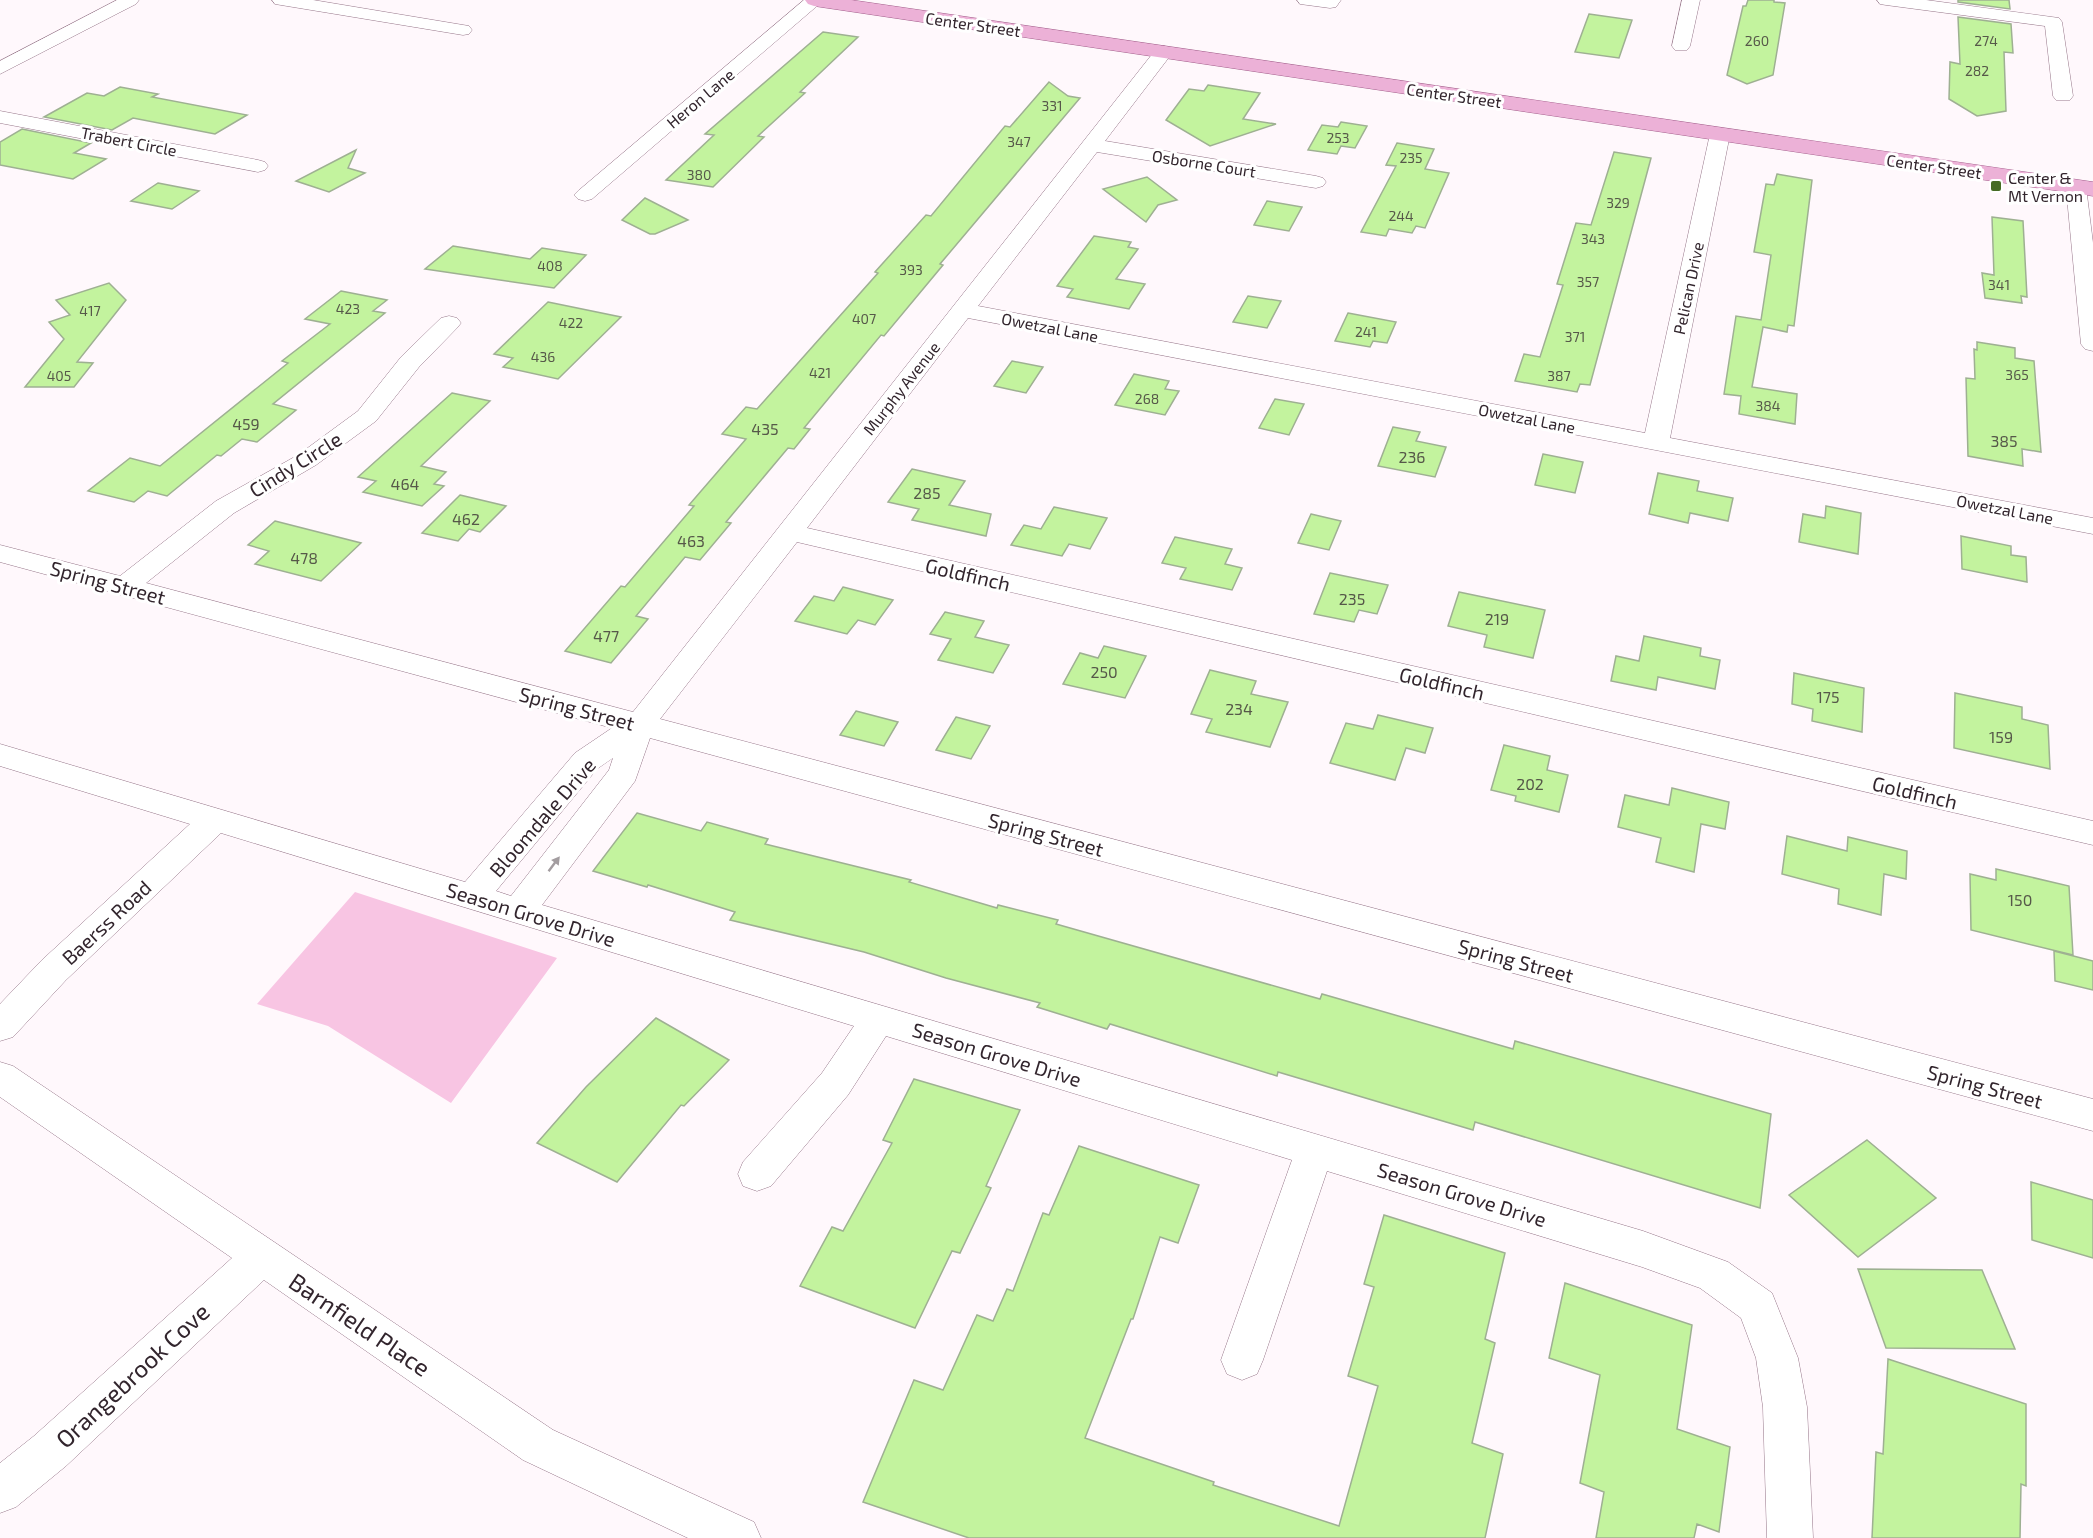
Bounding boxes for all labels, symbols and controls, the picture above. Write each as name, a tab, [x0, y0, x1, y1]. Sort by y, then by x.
street label: Center Street	[924, 8, 1022, 40]
house number: 260	[1745, 32, 1769, 49]
house number: 274	[1974, 32, 1998, 49]
house number: 282	[1965, 62, 1989, 79]
street label: Heron Lane	[662, 64, 738, 132]
street label: Center Street	[1405, 79, 1503, 111]
house number: 331	[1041, 97, 1063, 114]
street label: Trabert Circle	[79, 122, 179, 160]
house number: 253	[1326, 129, 1350, 146]
house number: 347	[1007, 133, 1031, 150]
street label: Osborne Court	[1151, 145, 1257, 181]
house number: 235	[1399, 149, 1423, 166]
street label: Center Street	[1885, 150, 1983, 182]
house number: 380	[687, 166, 711, 183]
place label: Center & Mt Vernon	[2008, 168, 2083, 205]
marker: Center & Mt Vernon	[1989, 179, 2003, 193]
house number: 329	[1606, 194, 1630, 211]
house number: 244	[1388, 207, 1414, 224]
house number: 343	[1581, 230, 1605, 247]
street label: Pelican Drive	[1669, 240, 1707, 336]
house number: 408	[537, 257, 563, 274]
house number: 393	[899, 261, 923, 278]
house number: 357	[1577, 273, 1599, 290]
house number: 341	[1988, 276, 2010, 293]
house number: 423	[336, 300, 360, 317]
house number: 417	[79, 302, 101, 319]
street label: Owetzal Lane	[1000, 308, 1100, 346]
house number: 407	[852, 310, 876, 327]
house number: 422	[559, 314, 583, 331]
house number: 241	[1355, 323, 1377, 340]
house number: 371	[1565, 328, 1585, 345]
street label: Murphy Avenue	[859, 338, 943, 438]
house number: 436	[531, 348, 555, 365]
house number: 421	[809, 364, 831, 381]
house number: 365	[2005, 366, 2029, 383]
house number: 405	[47, 367, 71, 384]
house number: 387	[1547, 367, 1571, 384]
house number: 268	[1135, 390, 1159, 407]
house number: 384	[1756, 397, 1780, 414]
street label: Owetzal Lane	[1477, 399, 1577, 437]
house number: 459	[232, 414, 260, 433]
house number: 435	[751, 419, 779, 438]
street label: Cindy Circle	[244, 426, 346, 502]
house number: 385	[1990, 431, 2018, 450]
house number: 236	[1398, 447, 1426, 466]
house number: 464	[391, 474, 420, 493]
house number: 285	[913, 483, 941, 502]
street label: Owetzal Lane	[1955, 490, 2055, 528]
house number: 462	[452, 509, 480, 528]
house number: 463	[677, 531, 705, 550]
house number: 478	[290, 548, 318, 567]
street label: Goldfinch	[923, 553, 1013, 595]
street label: Spring Street	[48, 555, 169, 609]
house number: 235	[1339, 589, 1365, 608]
house number: 219	[1485, 609, 1509, 628]
house number: 477	[593, 626, 619, 645]
house number: 250	[1090, 662, 1118, 681]
street label: Goldfinch	[1397, 662, 1487, 704]
street label: Spring Street	[517, 681, 638, 735]
house number: 175	[1816, 687, 1840, 706]
house number: 234	[1225, 699, 1253, 718]
house number: 159	[1989, 727, 2013, 746]
street label: Bloomdale Drive	[484, 753, 600, 881]
street label: Goldfinch	[1870, 771, 1960, 813]
house number: 202	[1516, 774, 1544, 793]
street label: Spring Street	[986, 807, 1107, 861]
one-way arrow	[548, 856, 560, 871]
street label: Baerss Road	[57, 875, 155, 969]
street label: Season Grove Drive	[444, 877, 618, 951]
house number: 150	[2008, 890, 2032, 909]
street label: Spring Street	[1456, 933, 1577, 987]
street label: Season Grove Drive	[910, 1017, 1084, 1091]
street label: Spring Street	[1925, 1059, 2046, 1113]
street label: Season Grove Drive	[1375, 1157, 1549, 1231]
street label: Barnfield Place	[284, 1266, 436, 1382]
street label: Orangebrook Cove	[49, 1296, 215, 1454]

